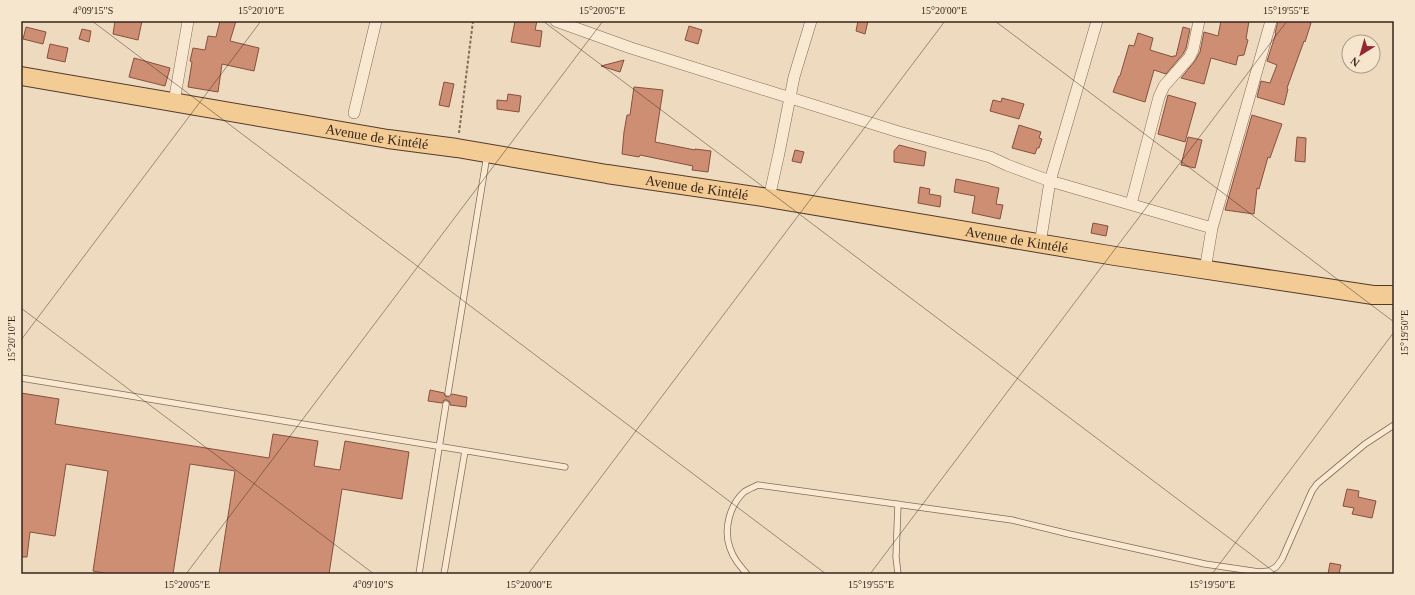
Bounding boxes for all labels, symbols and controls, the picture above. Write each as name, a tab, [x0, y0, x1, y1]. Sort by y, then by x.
text: 4°09'15"S	[73, 5, 113, 16]
text: 15°20'10"E	[238, 5, 284, 16]
text: 15°20'05"E	[579, 5, 625, 16]
text: 15°20'00"E	[921, 5, 967, 16]
text: 15°19'55"E	[1263, 5, 1309, 16]
north arrow	[1341, 34, 1381, 74]
text: N	[1348, 55, 1362, 69]
street label: Avenue de Kintélé	[324, 121, 429, 152]
street label: Avenue de Kintélé	[644, 173, 749, 203]
street label: Avenue de Kintélé	[964, 224, 1069, 256]
text: 15°19'50"E	[1399, 310, 1410, 356]
text: 15°20'10"E	[6, 316, 17, 362]
text: 15°20'05"E	[164, 579, 210, 590]
text: 4°09'10"S	[353, 579, 393, 590]
text: 15°20'00"E	[506, 579, 552, 590]
text: 15°19'55"E	[848, 579, 894, 590]
text: 15°19'50"E	[1189, 579, 1235, 590]

